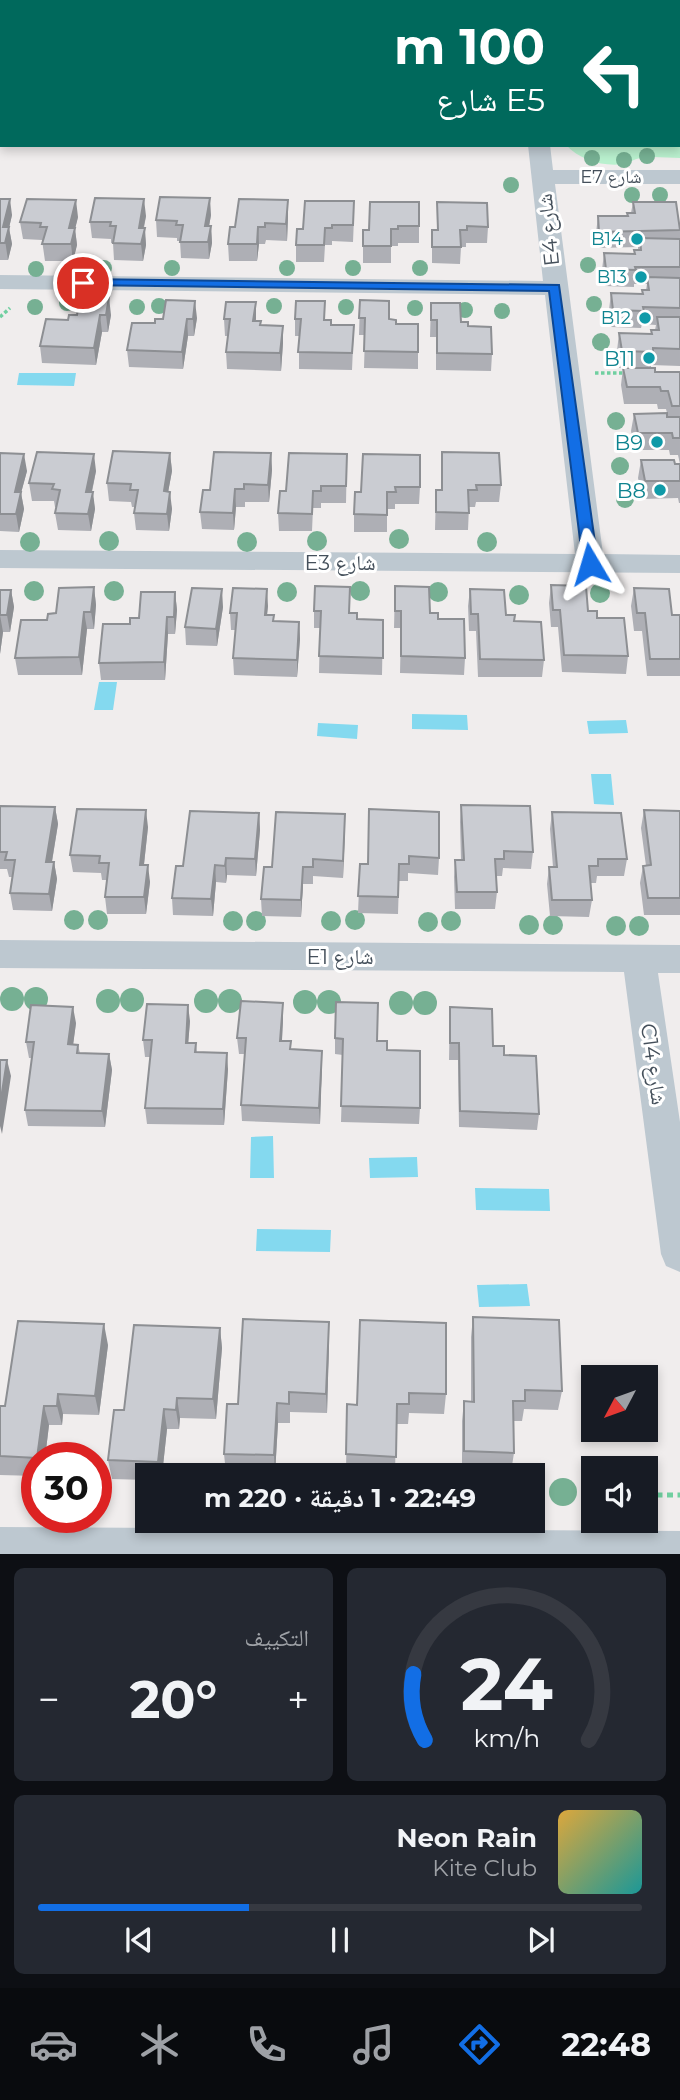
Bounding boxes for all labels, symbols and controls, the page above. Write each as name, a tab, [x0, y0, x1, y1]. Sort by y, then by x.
text: 100 m	[394, 17, 545, 76]
icon: left	[569, 28, 660, 119]
text: E5 شارع	[437, 80, 545, 119]
street label: E7 شارع	[580, 166, 642, 188]
street label: E4 شارع	[532, 192, 565, 267]
place label: B14	[591, 228, 623, 250]
marker: B14	[629, 231, 645, 247]
pin	[53, 253, 113, 313]
icon: arrive	[64, 264, 102, 302]
place label: B13	[597, 266, 627, 288]
marker: B13	[633, 269, 649, 285]
place label: B12	[601, 307, 631, 329]
marker: B12	[637, 310, 653, 326]
place label: B11	[604, 346, 635, 371]
marker: B11	[641, 350, 657, 366]
place label: B9	[614, 430, 643, 455]
marker: B9	[649, 434, 665, 450]
place label: B8	[617, 478, 646, 503]
marker: B8	[652, 482, 668, 498]
position arrow	[553, 527, 627, 601]
street label: E3 شارع	[304, 550, 376, 576]
street label: E1 شارع	[306, 944, 374, 970]
street label: C14 شارع	[635, 1022, 672, 1106]
north arrow	[581, 1365, 658, 1442]
map controls	[581, 1365, 658, 1533]
speed limit sign: 30	[21, 1442, 112, 1533]
button: sound	[581, 1456, 658, 1533]
text: 22:49 · 1 دقيقة · 220 m	[204, 1482, 476, 1514]
text: التكييف	[244, 1624, 309, 1652]
text: 24	[460, 1641, 553, 1729]
text: 20°	[130, 1668, 217, 1731]
text: −	[38, 1676, 60, 1723]
text: +	[287, 1676, 309, 1723]
text: km/h	[473, 1723, 540, 1753]
text: Neon Rain	[396, 1822, 537, 1854]
text: Kite Club	[432, 1854, 537, 1882]
icon: previous	[120, 1921, 158, 1959]
icon: pause	[321, 1921, 359, 1959]
icon: next	[522, 1921, 560, 1959]
icon: car	[29, 2020, 78, 2069]
icon: climate	[135, 2020, 184, 2069]
icon: phone	[242, 2020, 291, 2069]
icon: music	[349, 2020, 398, 2069]
icon: directions	[455, 2020, 504, 2069]
text: 22:48	[562, 2025, 651, 2064]

